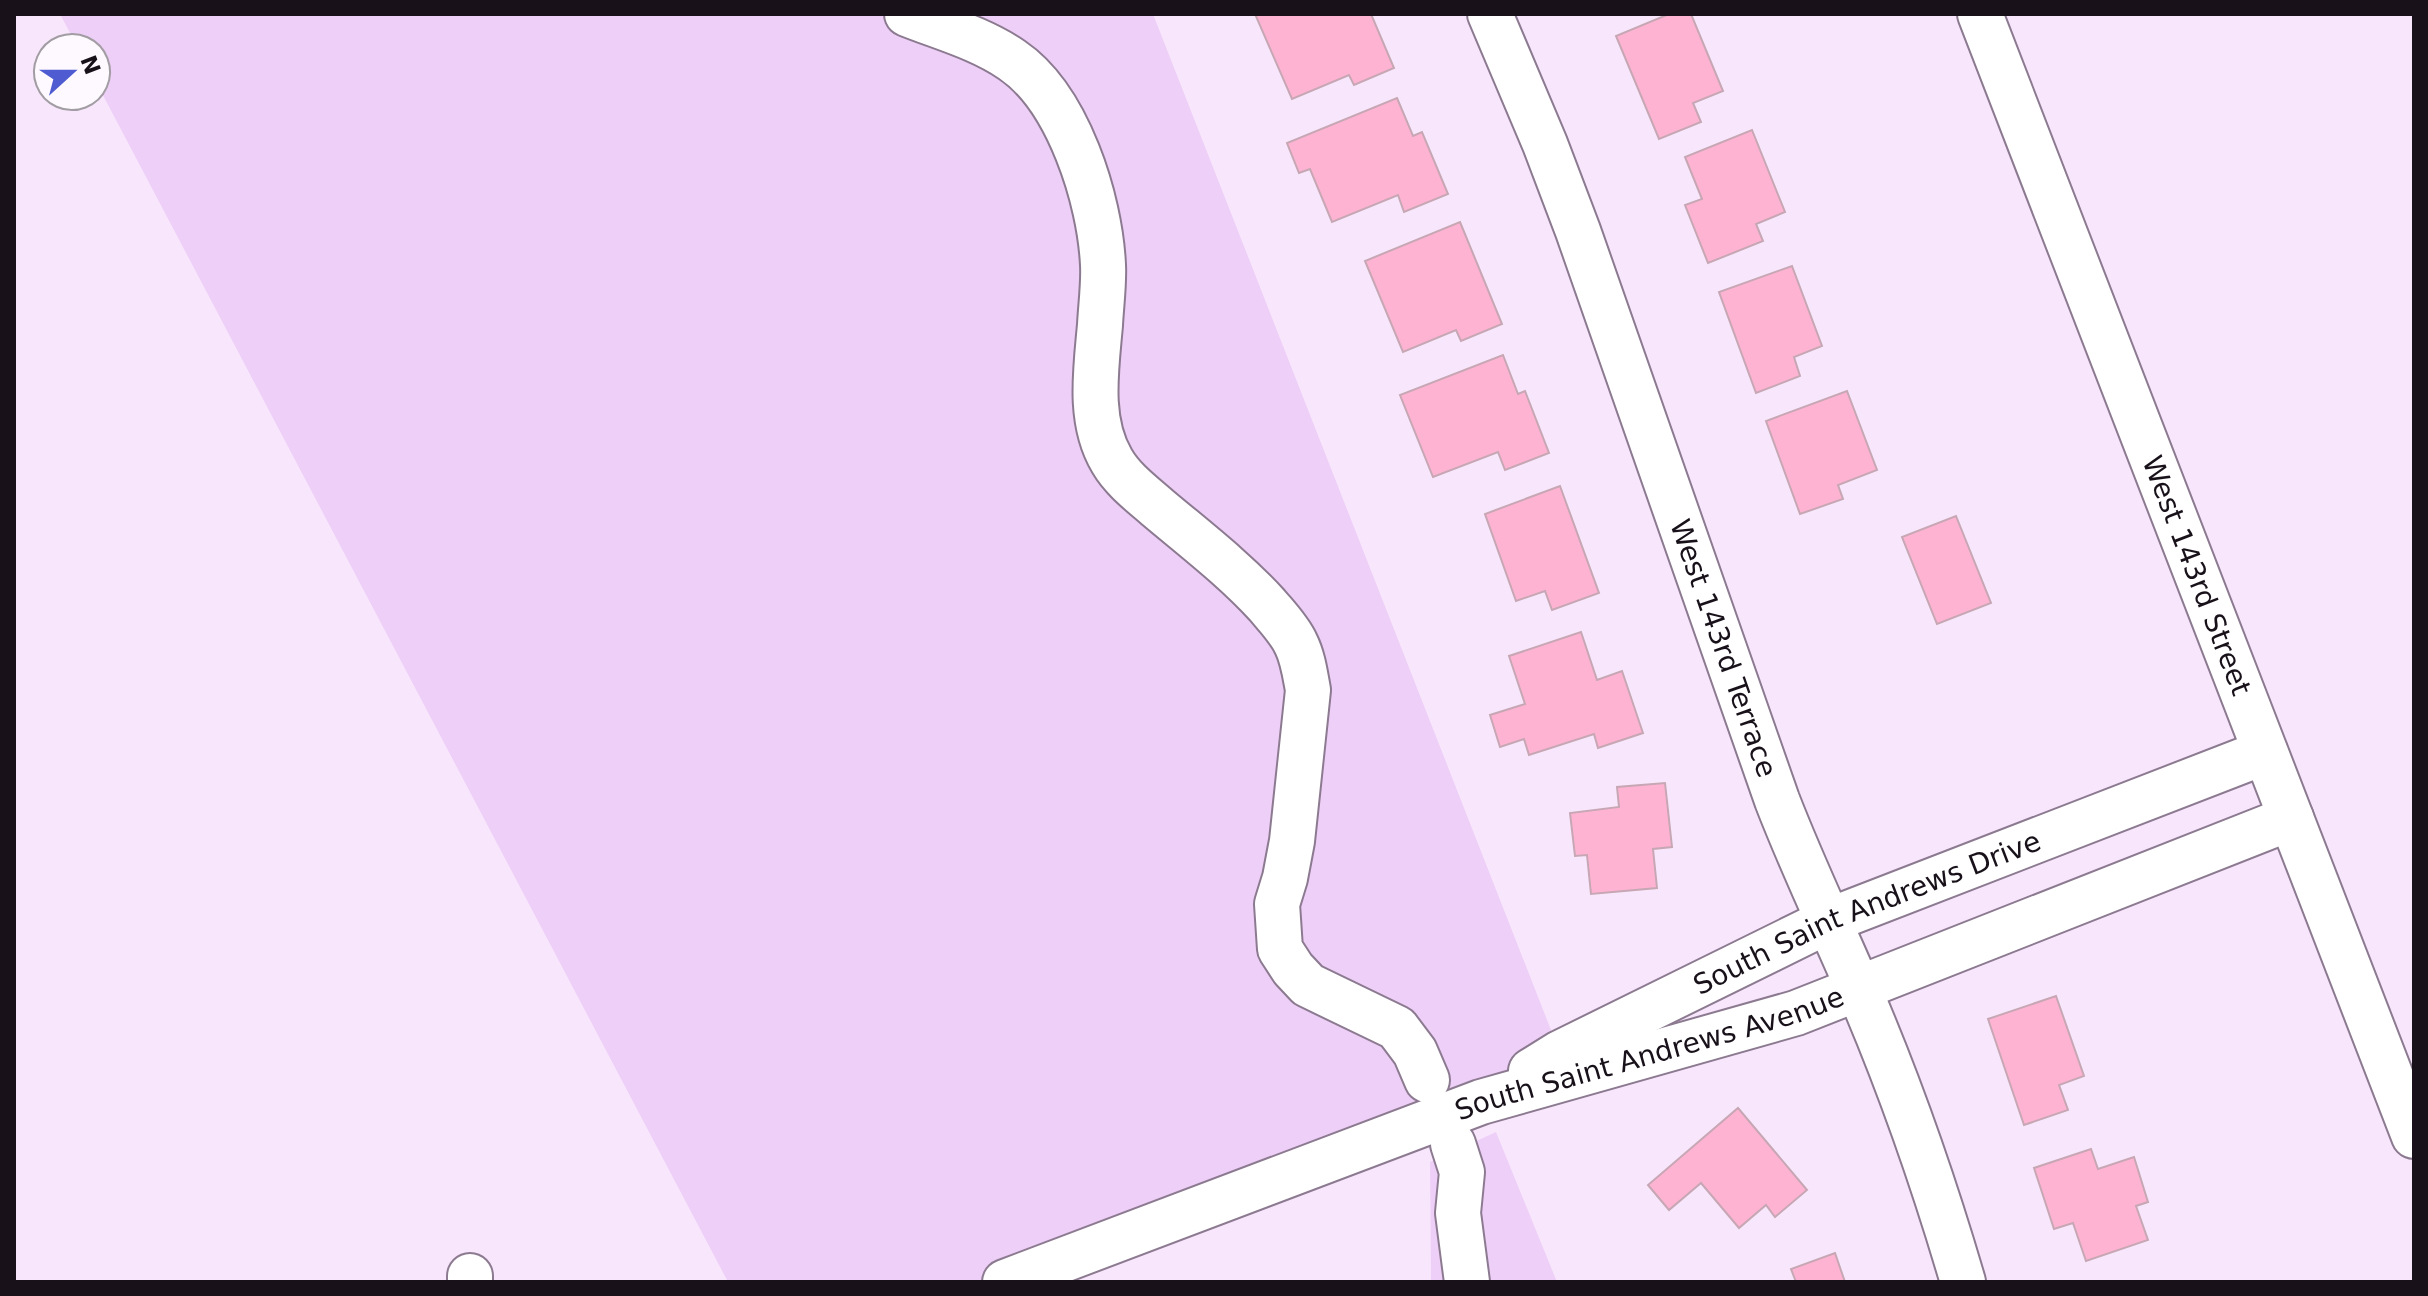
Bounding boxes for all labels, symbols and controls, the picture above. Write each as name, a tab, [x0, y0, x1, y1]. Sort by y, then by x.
north arrow	[32, 32, 112, 112]
text: N	[75, 52, 105, 78]
street label: West 143rd Street	[2136, 451, 2258, 700]
street label: West 143rd Terrace	[1664, 515, 1784, 781]
street label: South Saint Andrews Drive	[1688, 824, 2045, 1001]
street label: South Saint Andrews Avenue	[1450, 979, 1848, 1127]

